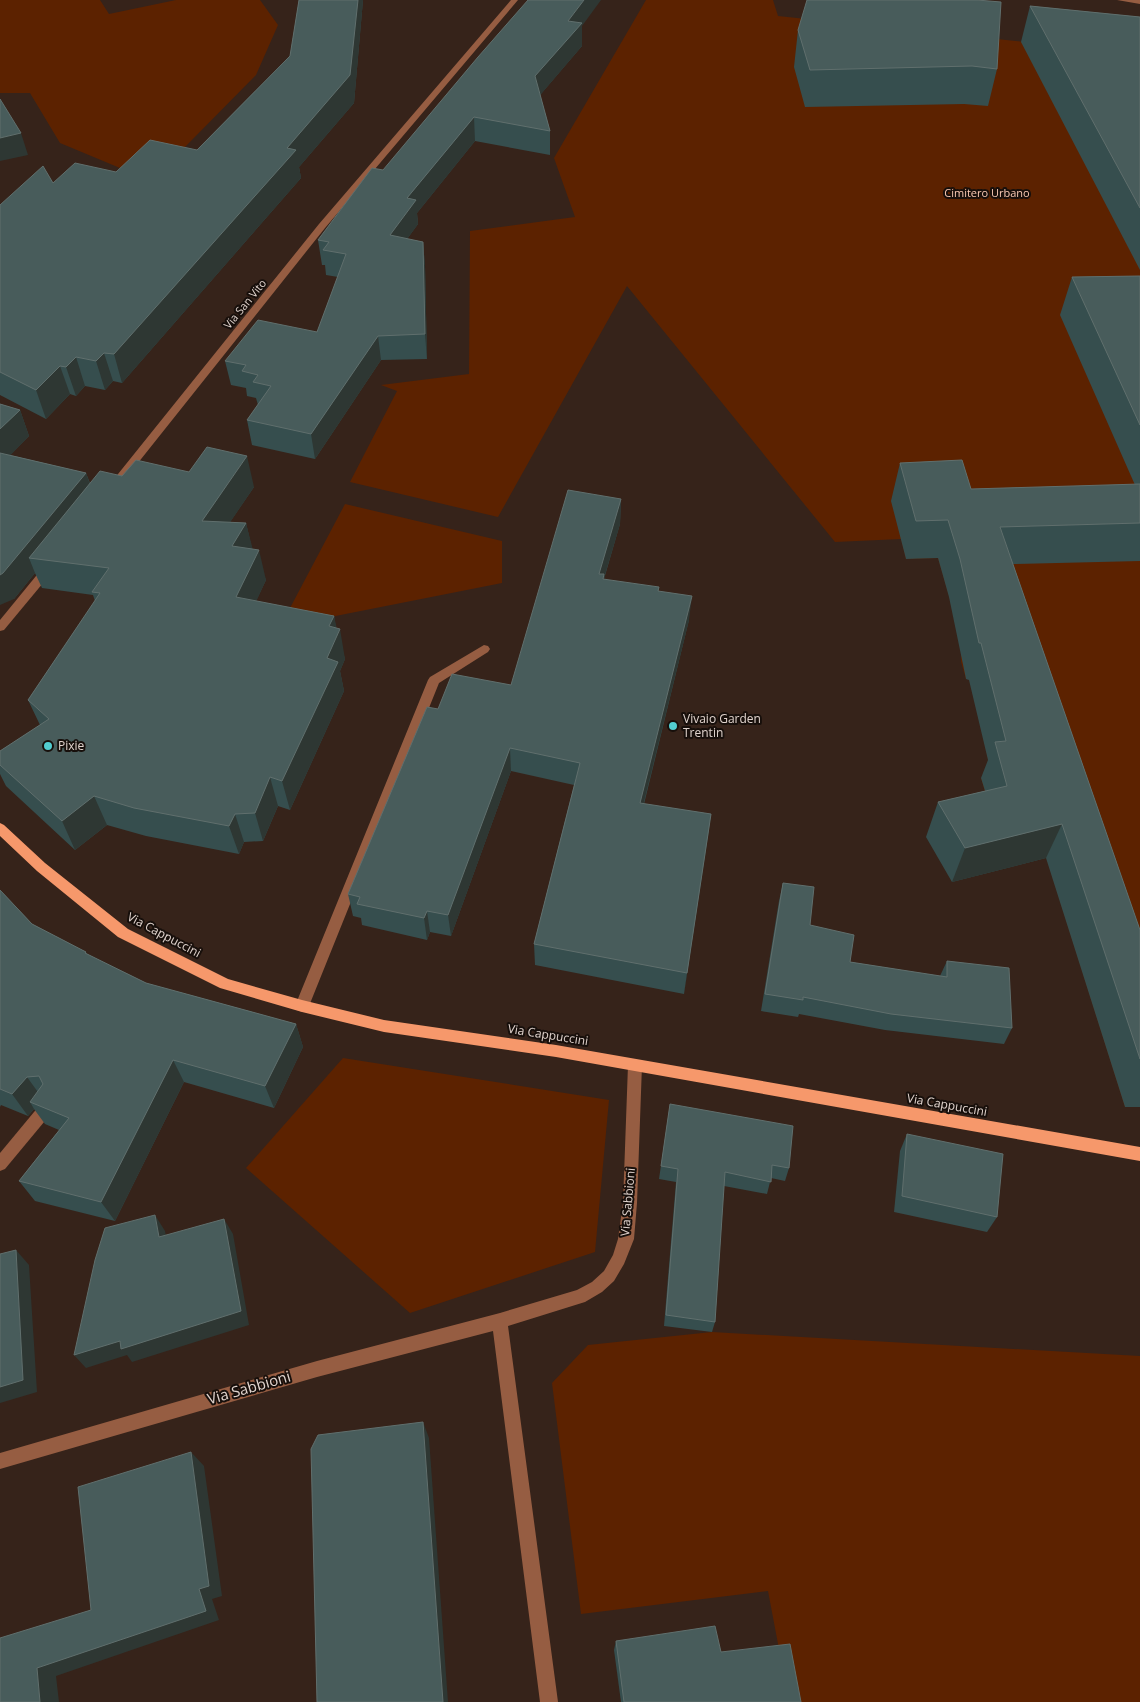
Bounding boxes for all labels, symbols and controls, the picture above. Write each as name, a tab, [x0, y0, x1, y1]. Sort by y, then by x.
park label: Cimitero Urbano	[944, 185, 1030, 200]
street label: Via San Vito	[220, 275, 270, 332]
place label: Vivaio Garden Trentin	[683, 710, 761, 741]
marker: Vivaio Garden Trentin	[667, 720, 679, 732]
place label: Pixie	[58, 737, 85, 754]
marker: Pixie	[42, 740, 54, 752]
street label: Via Cappuccini	[124, 908, 204, 961]
street label: Via Cappuccini	[507, 1020, 589, 1049]
street label: Via Cappuccini	[906, 1089, 989, 1120]
street label: Via Sabbioni	[616, 1167, 639, 1237]
street label: Via Sabbioni	[205, 1366, 293, 1408]

